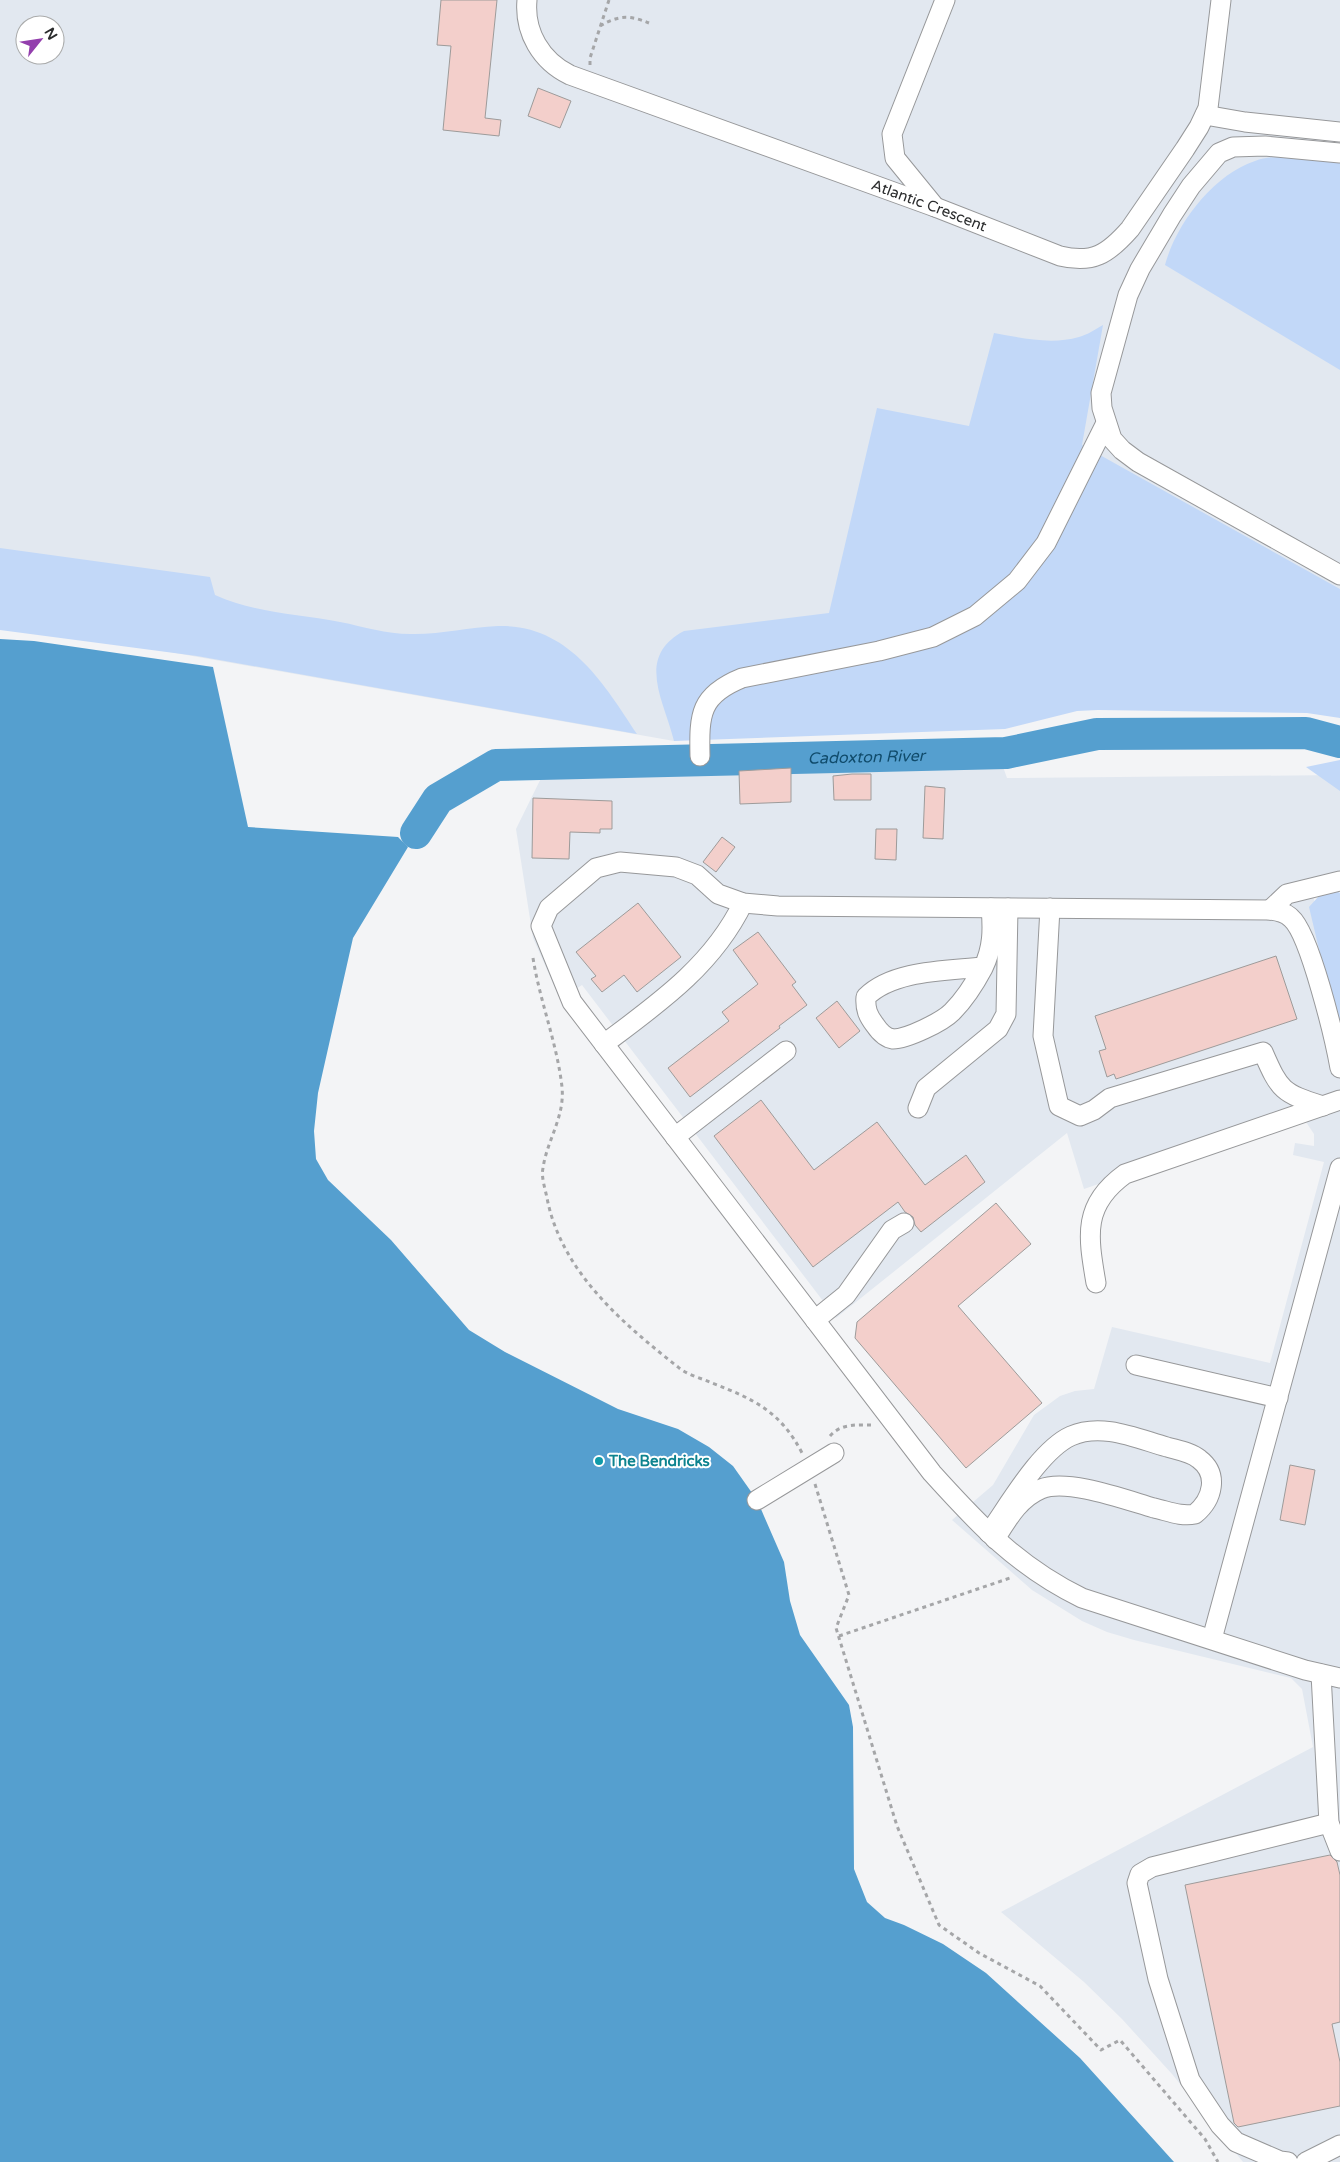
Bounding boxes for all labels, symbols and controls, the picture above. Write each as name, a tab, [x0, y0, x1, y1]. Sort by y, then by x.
north arrow	[15, 15, 65, 65]
text: N	[41, 25, 61, 43]
street label: Atlantic Crescent	[869, 176, 989, 235]
water label: Cadoxton River	[807, 746, 927, 769]
place label: The Bendricks	[608, 1452, 710, 1470]
marker: The Bendricks	[593, 1455, 605, 1467]

